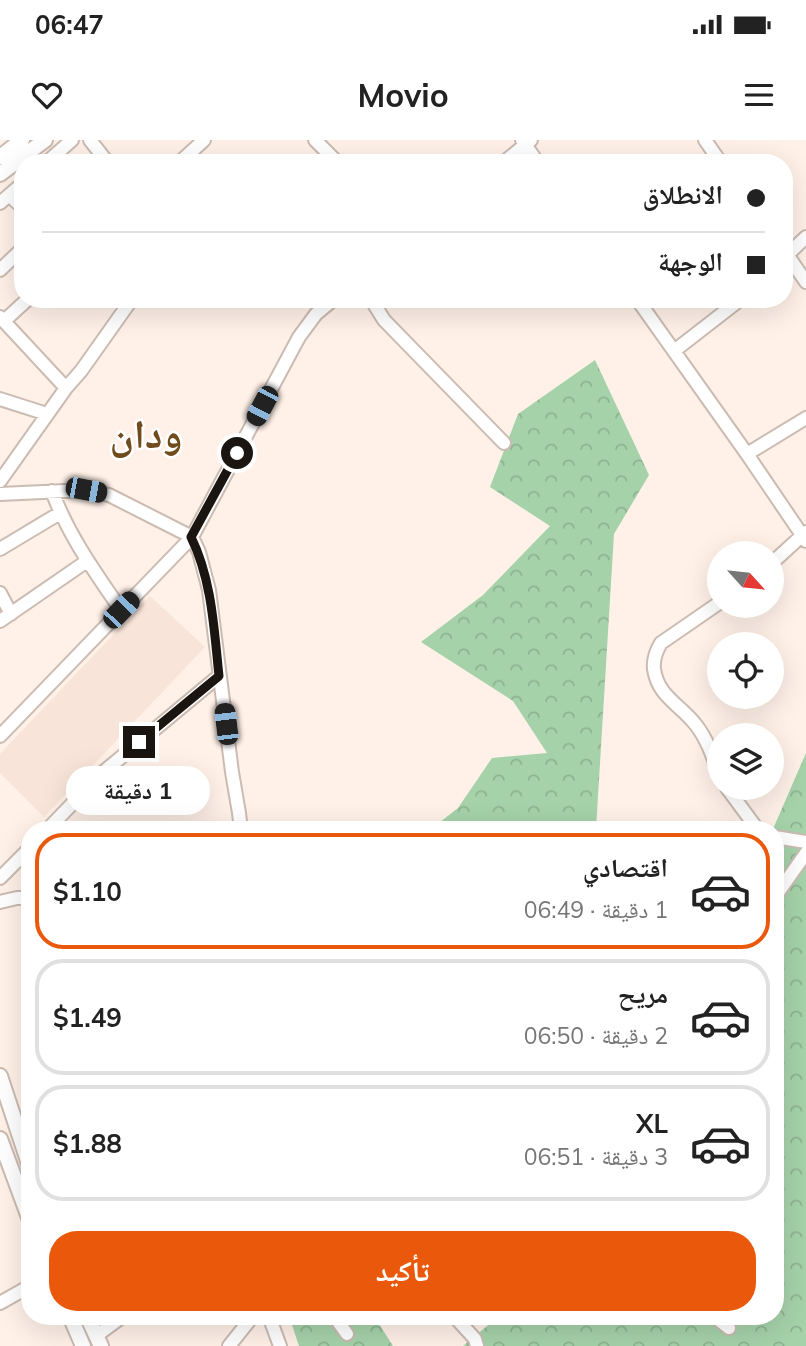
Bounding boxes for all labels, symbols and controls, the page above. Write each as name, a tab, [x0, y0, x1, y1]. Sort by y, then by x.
text: 06:47	[35, 8, 104, 41]
text: Movio	[357, 75, 449, 115]
icon: heart	[28, 76, 66, 114]
icon: menu	[740, 76, 778, 114]
text: الانطلاق	[643, 178, 723, 211]
text: الوجهة	[658, 245, 723, 278]
car	[243, 383, 282, 429]
district label: ودان	[110, 408, 182, 458]
route start	[221, 437, 253, 469]
car	[64, 476, 109, 504]
north arrow	[707, 541, 784, 618]
map controls	[707, 541, 784, 800]
car	[99, 588, 144, 632]
button: locate	[707, 632, 784, 709]
car	[214, 702, 239, 746]
button: layers	[707, 723, 784, 800]
route end	[123, 726, 155, 758]
callout: 1 دقيقة	[67, 766, 211, 816]
text: 1 دقيقة	[104, 776, 172, 805]
text: اقتصادي	[583, 851, 668, 884]
icon: car	[689, 860, 752, 923]
text: $1.10	[53, 875, 122, 908]
text: 1 دقيقة · 06:49	[524, 895, 668, 924]
text: مريح	[618, 977, 668, 1010]
icon: car	[689, 986, 752, 1049]
text: $1.49	[53, 1001, 122, 1034]
text: 2 دقيقة · 06:50	[524, 1021, 668, 1050]
text: XL	[636, 1107, 668, 1140]
icon: car	[689, 1112, 752, 1175]
text: $1.88	[53, 1127, 122, 1160]
text: 3 دقيقة · 06:51	[524, 1142, 668, 1171]
button: تأكيد	[49, 1231, 756, 1311]

